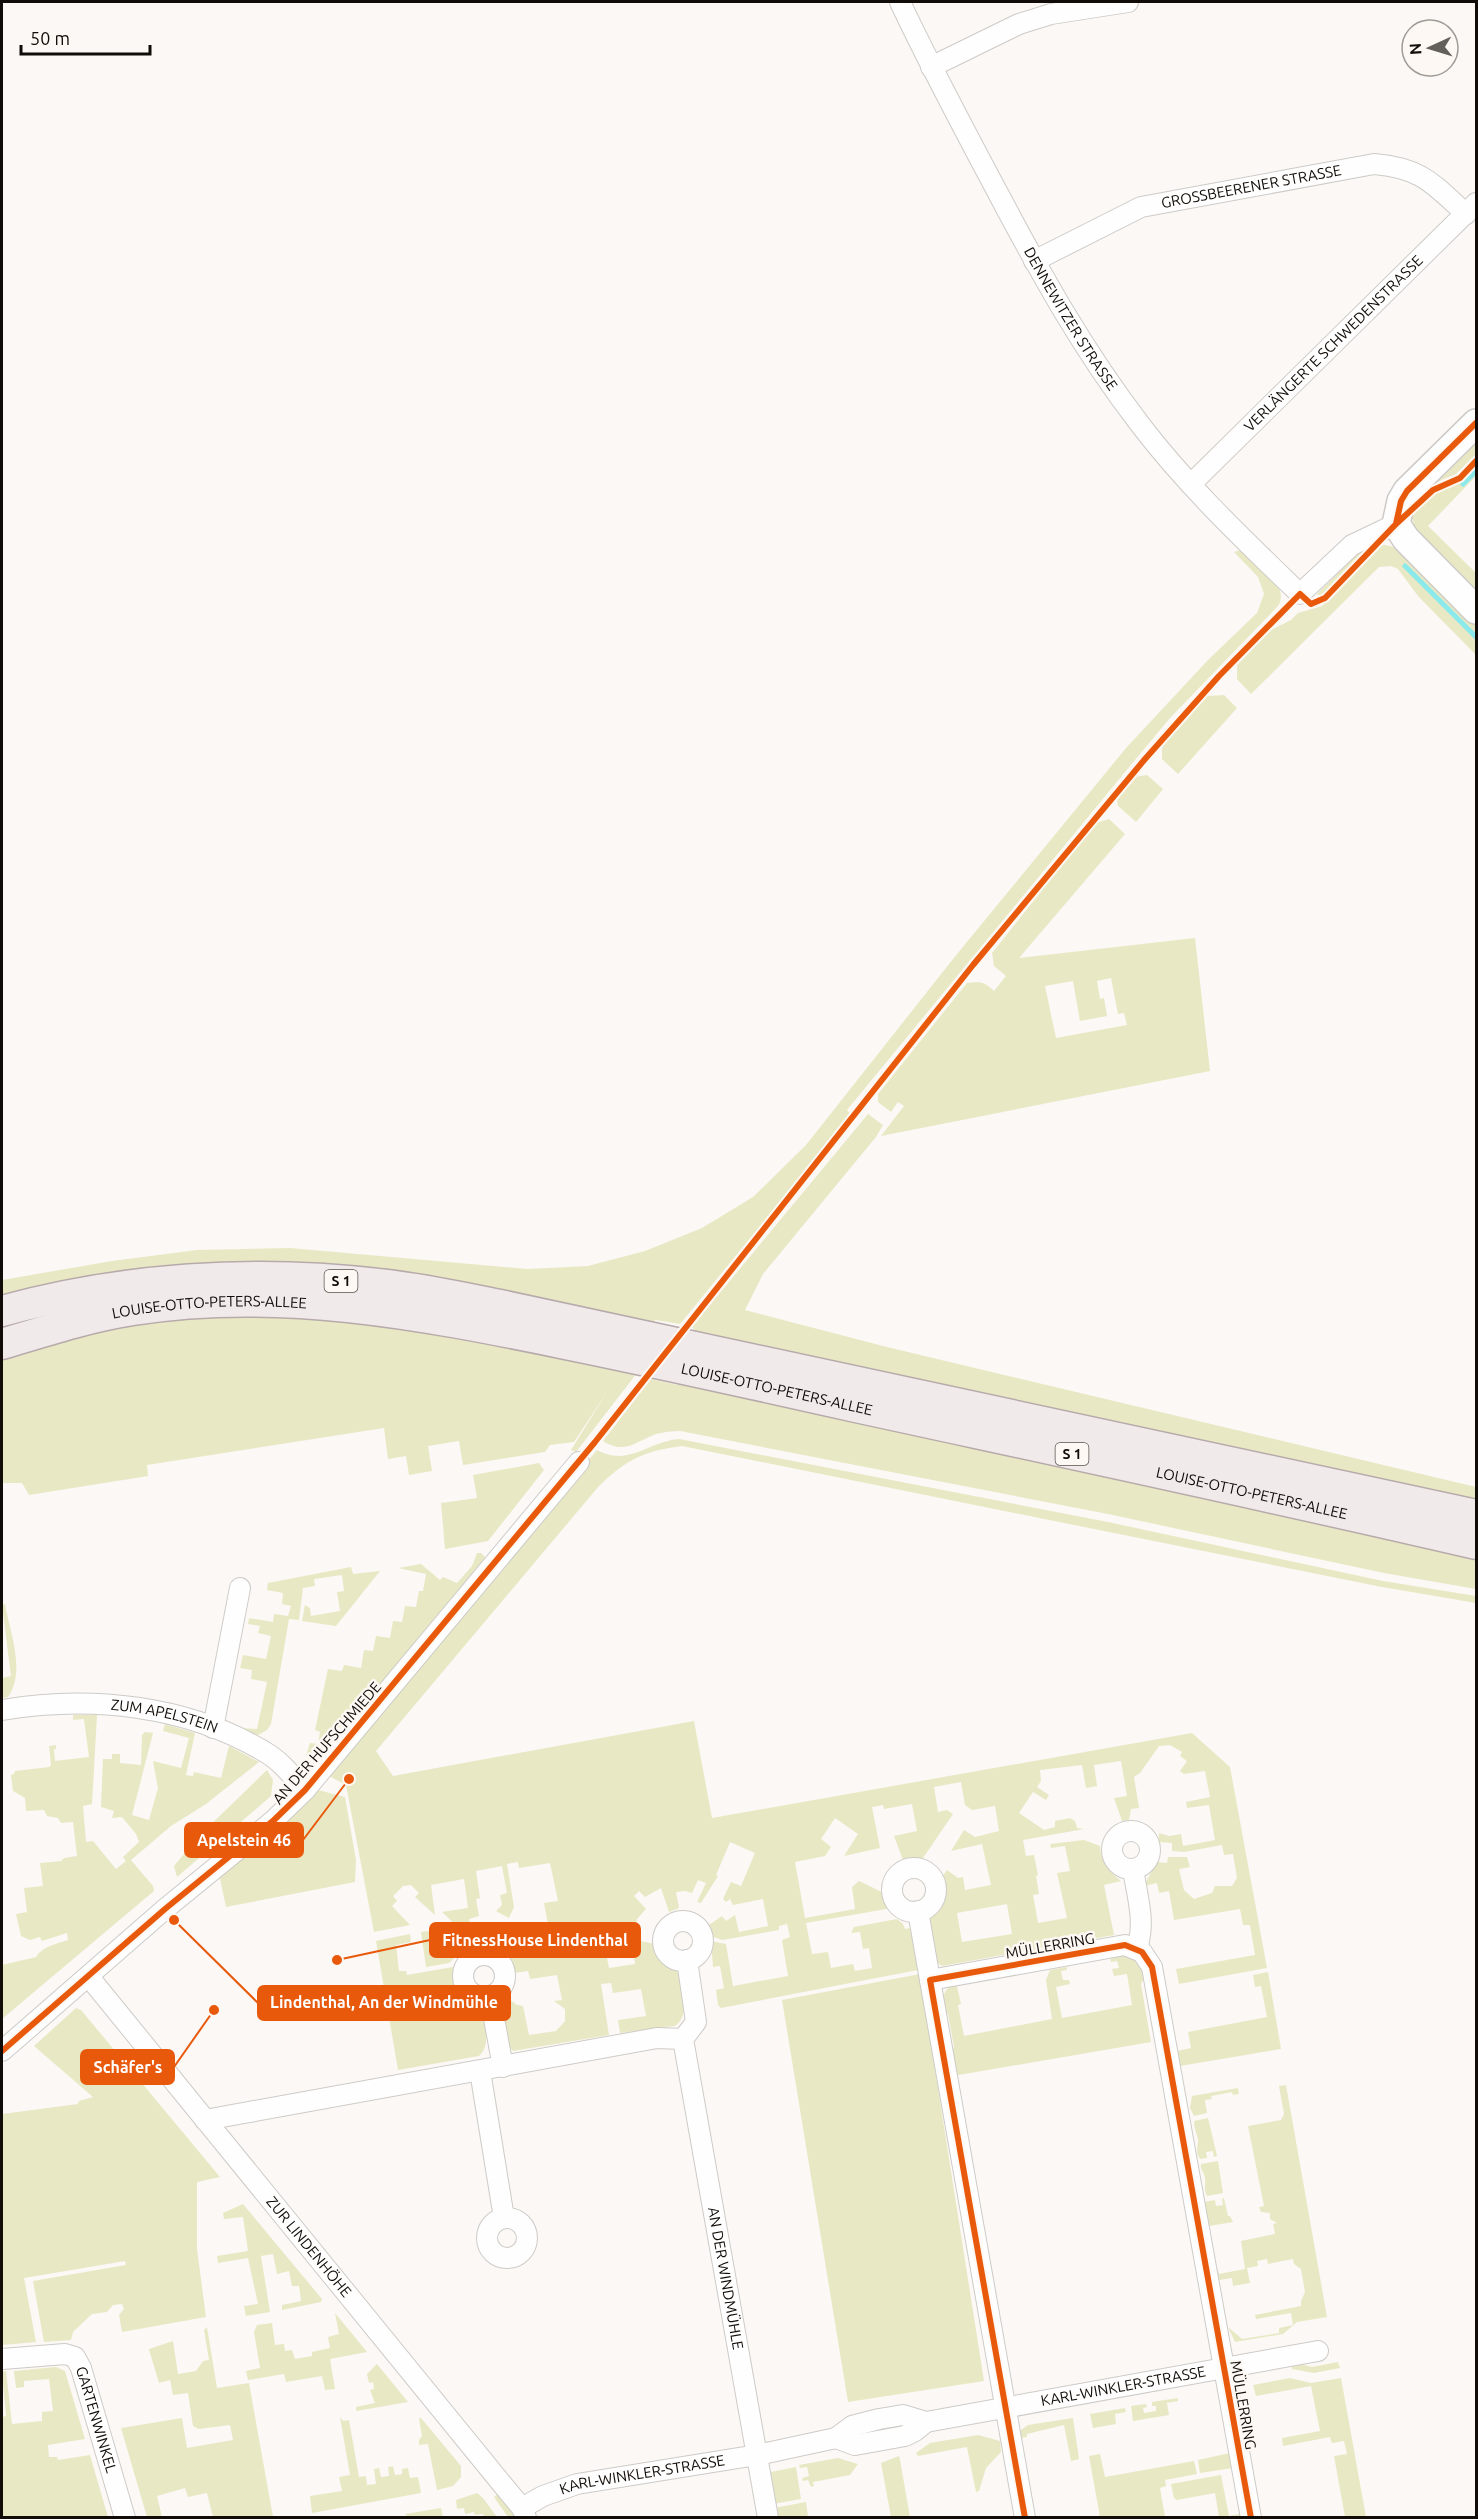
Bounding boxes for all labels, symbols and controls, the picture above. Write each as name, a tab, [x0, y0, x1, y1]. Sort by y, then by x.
scale bar	[21, 18, 150, 56]
north arrow	[1400, 18, 1460, 78]
text: 50 m	[30, 28, 70, 48]
text: N	[1406, 42, 1424, 56]
street label: GROSSBEERENER STRASSE	[1160, 161, 1343, 211]
street label: DENNEWITZER STRASSE	[1021, 244, 1121, 393]
street label: VERLÄNGERTE SCHWEDENSTRASSE	[1240, 252, 1426, 435]
road number: S 1	[324, 1270, 358, 1292]
street label: LOUISE-OTTO-PETERS-ALLEE	[110, 1292, 307, 1322]
street label: LOUISE-OTTO-PETERS-ALLEE	[680, 1360, 874, 1418]
road number: S 1	[1056, 1443, 1088, 1465]
street label: LOUISE-OTTO-PETERS-ALLEE	[1155, 1463, 1349, 1522]
street label: AN DER HUFSCHMIEDE	[269, 1678, 384, 1807]
street label: ZUM APELSTEIN	[110, 1696, 221, 1736]
callout: Apelstein 46	[185, 1823, 303, 1857]
text: Apelstein 46	[197, 1831, 291, 1849]
callout: FitnessHouse Lindenthal	[430, 1923, 640, 1957]
street label: MÜLLERRING	[1004, 1929, 1096, 1962]
text: FitnessHouse Lindenthal	[442, 1931, 628, 1949]
callout: Lindenthal, An der Windmühle	[258, 1986, 510, 2020]
text: Lindenthal, An der Windmühle	[270, 1993, 498, 2011]
callout: Schäfer's	[81, 2050, 174, 2084]
text: Schäfer's	[94, 2058, 162, 2076]
street label: ZUR LINDENHÖHE	[263, 2193, 355, 2300]
street label: AN DER WINDMÜHLE	[705, 2205, 747, 2351]
street label: MÜLLERRING	[1227, 2359, 1260, 2451]
street label: KARL-WINKLER-STRASSE	[1039, 2363, 1207, 2409]
street label: GARTENWINKEL	[73, 2364, 120, 2475]
street label: KARL-WINKLER-STRASSE	[557, 2451, 726, 2498]

